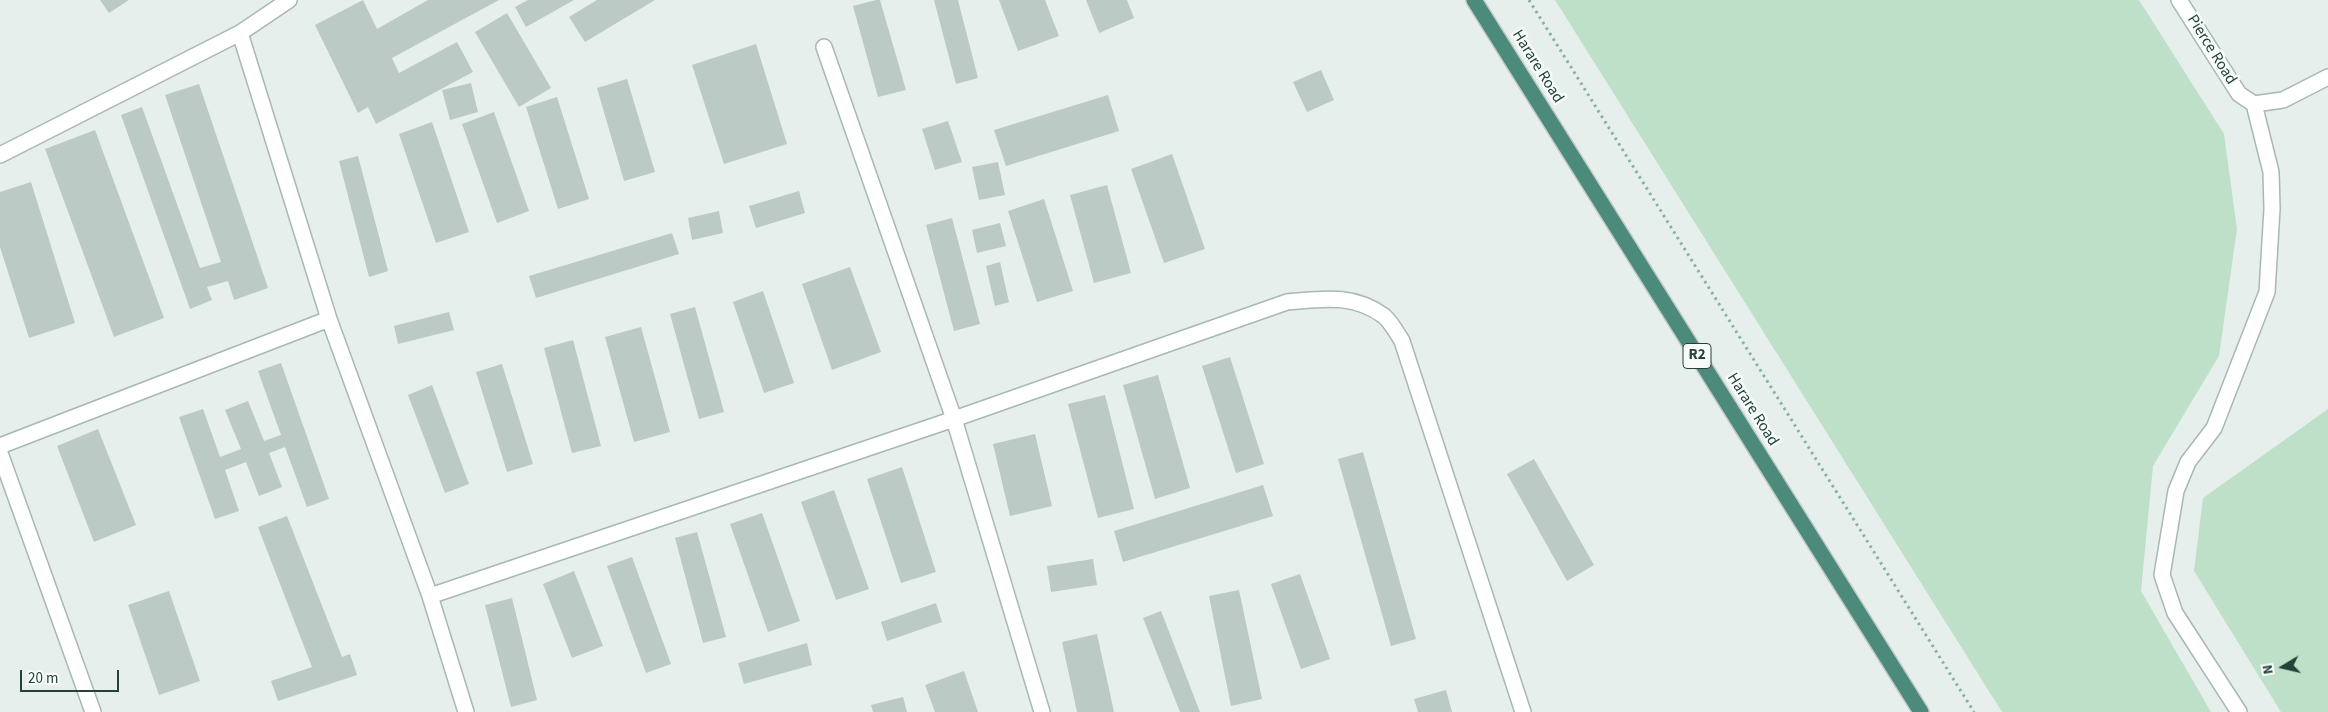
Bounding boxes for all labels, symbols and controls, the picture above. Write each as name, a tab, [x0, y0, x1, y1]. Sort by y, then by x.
street label: Pierce Road	[2182, 12, 2240, 88]
street label: Harare Road	[1507, 27, 1567, 107]
road number: R2	[1683, 344, 1711, 368]
street label: Harare Road	[1722, 370, 1782, 450]
north arrow	[2258, 642, 2308, 692]
scale bar	[22, 660, 121, 692]
text: N	[2258, 663, 2279, 676]
text: 20 m	[28, 668, 58, 689]

